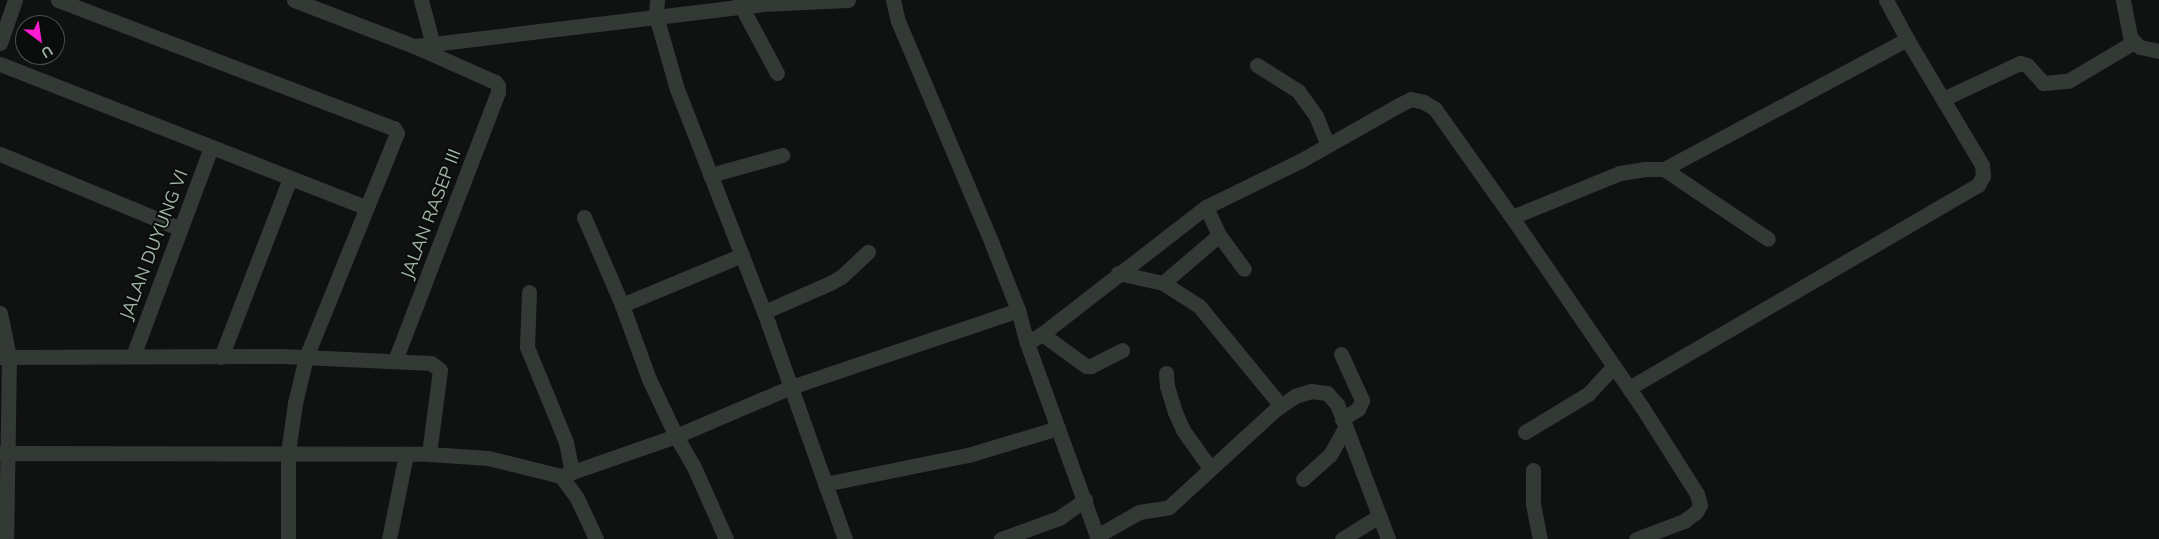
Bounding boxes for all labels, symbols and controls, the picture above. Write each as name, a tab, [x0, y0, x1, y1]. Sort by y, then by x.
north arrow	[15, 15, 65, 65]
text: U	[38, 42, 56, 62]
street label: JALAN RASEP III	[396, 146, 466, 282]
street label: JALAN DUYUNG VI	[115, 167, 193, 323]

